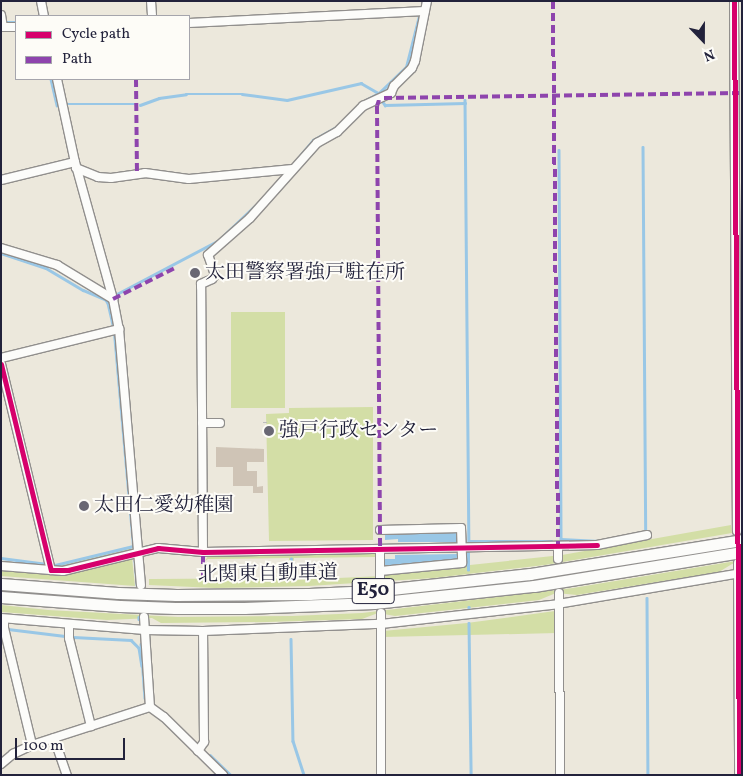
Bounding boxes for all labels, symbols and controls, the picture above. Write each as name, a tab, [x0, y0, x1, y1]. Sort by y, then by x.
legend	[15, 15, 190, 80]
north arrow	[678, 15, 728, 65]
text: Cycle path	[62, 24, 130, 45]
text: N	[701, 44, 717, 65]
text: Path	[62, 49, 92, 70]
place label: 太田警察署強戸駐在所	[205, 261, 405, 285]
marker: 太田警察署強戸駐在所	[189, 267, 201, 279]
place label: 強戸行政センター	[279, 419, 439, 443]
marker: 強戸行政センター	[263, 425, 275, 437]
place label: 太田仁愛幼稚園	[94, 494, 234, 518]
marker: 太田仁愛幼稚園	[78, 500, 90, 512]
street label: 北関東自動車道	[198, 562, 338, 588]
road number: E50	[350, 574, 396, 608]
scale bar	[18, 728, 128, 760]
text: 100 m	[23, 736, 63, 757]

